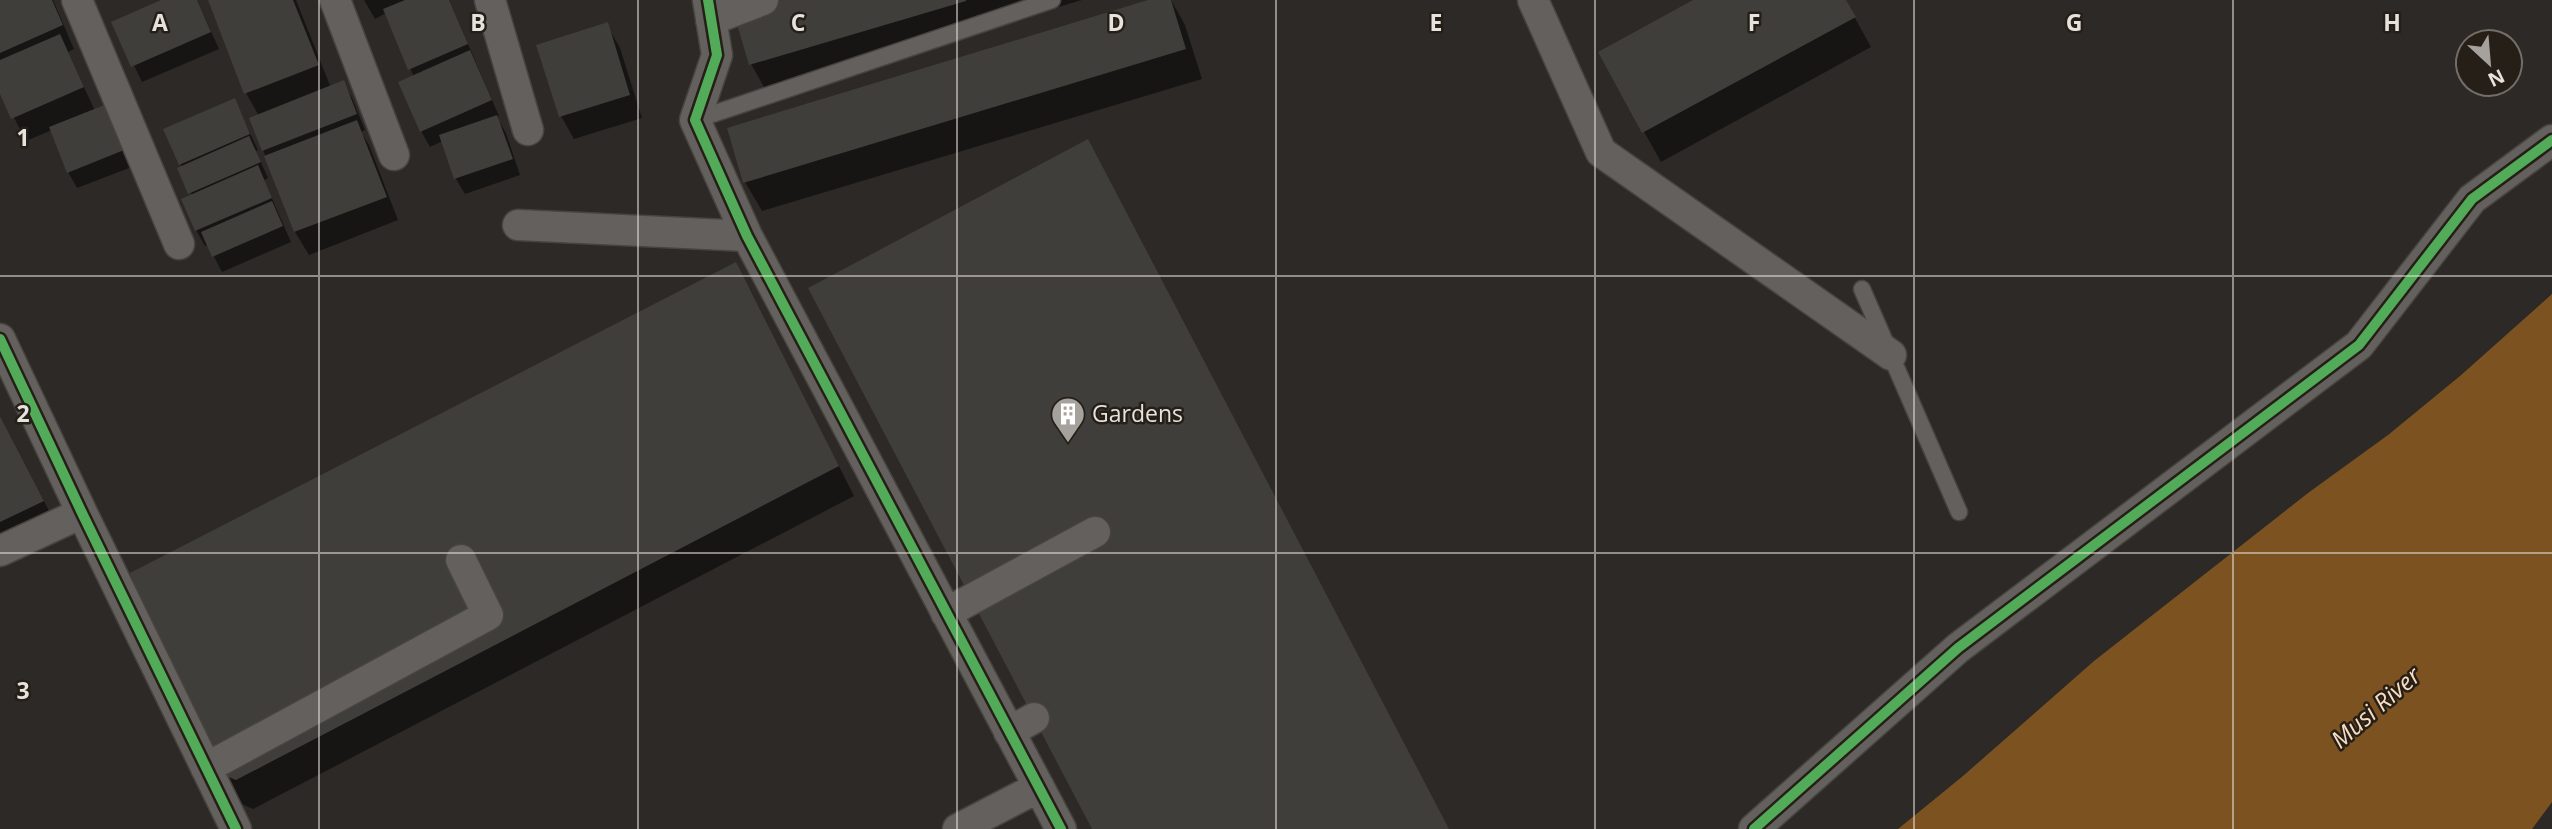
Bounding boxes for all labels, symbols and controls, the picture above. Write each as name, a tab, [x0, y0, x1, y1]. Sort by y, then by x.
text: A	[152, 6, 168, 38]
text: B	[470, 6, 486, 38]
text: C	[791, 6, 805, 38]
text: D	[1107, 6, 1125, 38]
text: E	[1430, 6, 1442, 38]
text: F	[1748, 6, 1760, 38]
text: G	[2066, 6, 2082, 38]
text: H	[2383, 6, 2401, 38]
north arrow	[2454, 28, 2524, 98]
text: N	[2484, 63, 2509, 93]
text: 1	[16, 121, 30, 153]
building icon: Gardens	[1049, 395, 1087, 444]
text: 2	[16, 397, 30, 429]
place label: Gardens	[1092, 397, 1183, 429]
water label: Musi River	[2323, 658, 2428, 755]
text: 3	[16, 674, 30, 706]

